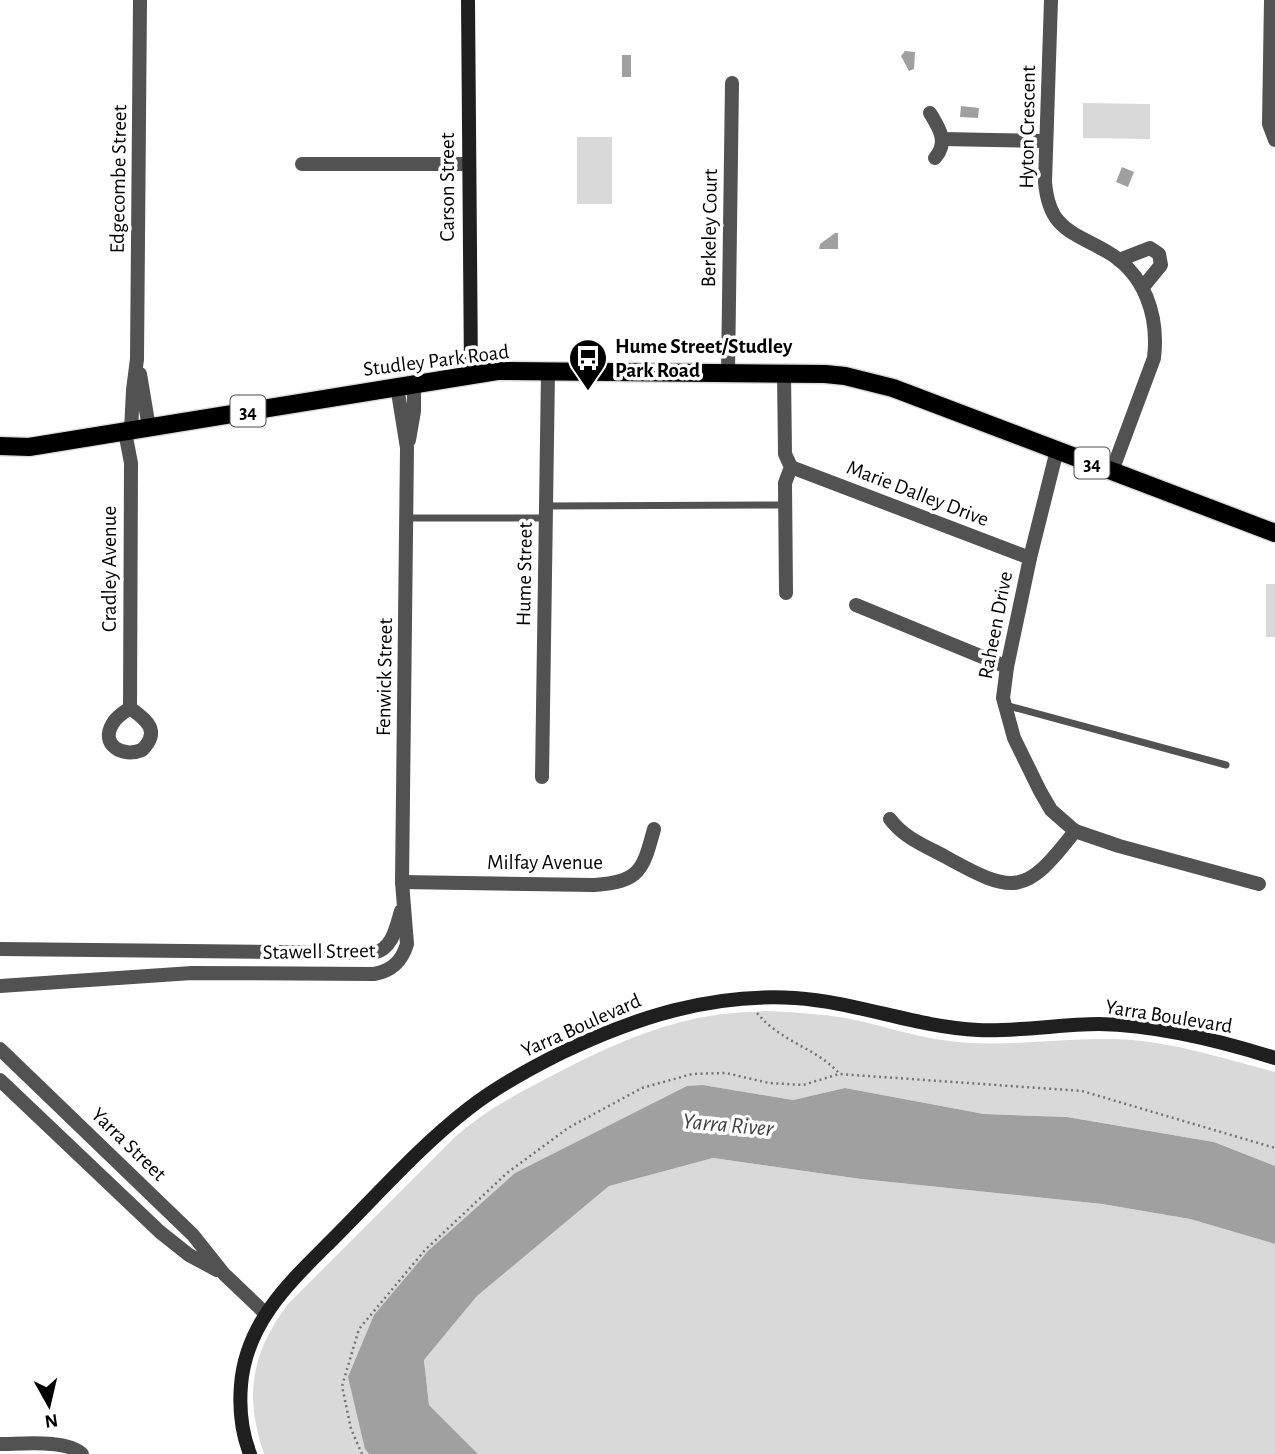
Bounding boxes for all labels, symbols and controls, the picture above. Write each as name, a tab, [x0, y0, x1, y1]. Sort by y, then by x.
street label: Hyton Crescent	[1016, 65, 1039, 189]
street label: Edgecombe Street	[107, 104, 130, 254]
street label: Carson Street	[437, 132, 458, 241]
street label: Berkeley Court	[698, 168, 721, 287]
place label: Hume Street/Studley Park Road	[615, 336, 793, 381]
bus stop icon: Hume Street/Studley Park Road	[567, 337, 609, 392]
street label: Studley Park Road	[362, 341, 510, 380]
road number: 34	[230, 396, 266, 426]
road number: 34	[1074, 447, 1110, 478]
street label: Marie Dalley Drive	[844, 457, 992, 530]
street label: Cradley Avenue	[99, 506, 120, 632]
street label: Hume Street	[513, 522, 536, 626]
street label: Raheen Drive	[975, 569, 1016, 681]
street label: Fenwick Street	[373, 617, 396, 736]
street label: Milfay Avenue	[487, 852, 603, 873]
street label: Stawell Street	[262, 940, 376, 963]
street label: Yarra Boulevard	[518, 990, 644, 1061]
street label: Yarra Boulevard	[1104, 996, 1234, 1037]
street label: Yarra Street	[87, 1104, 170, 1185]
water label: Yarra River	[682, 1110, 775, 1141]
north arrow	[14, 1370, 84, 1440]
text: N	[43, 1410, 59, 1431]

